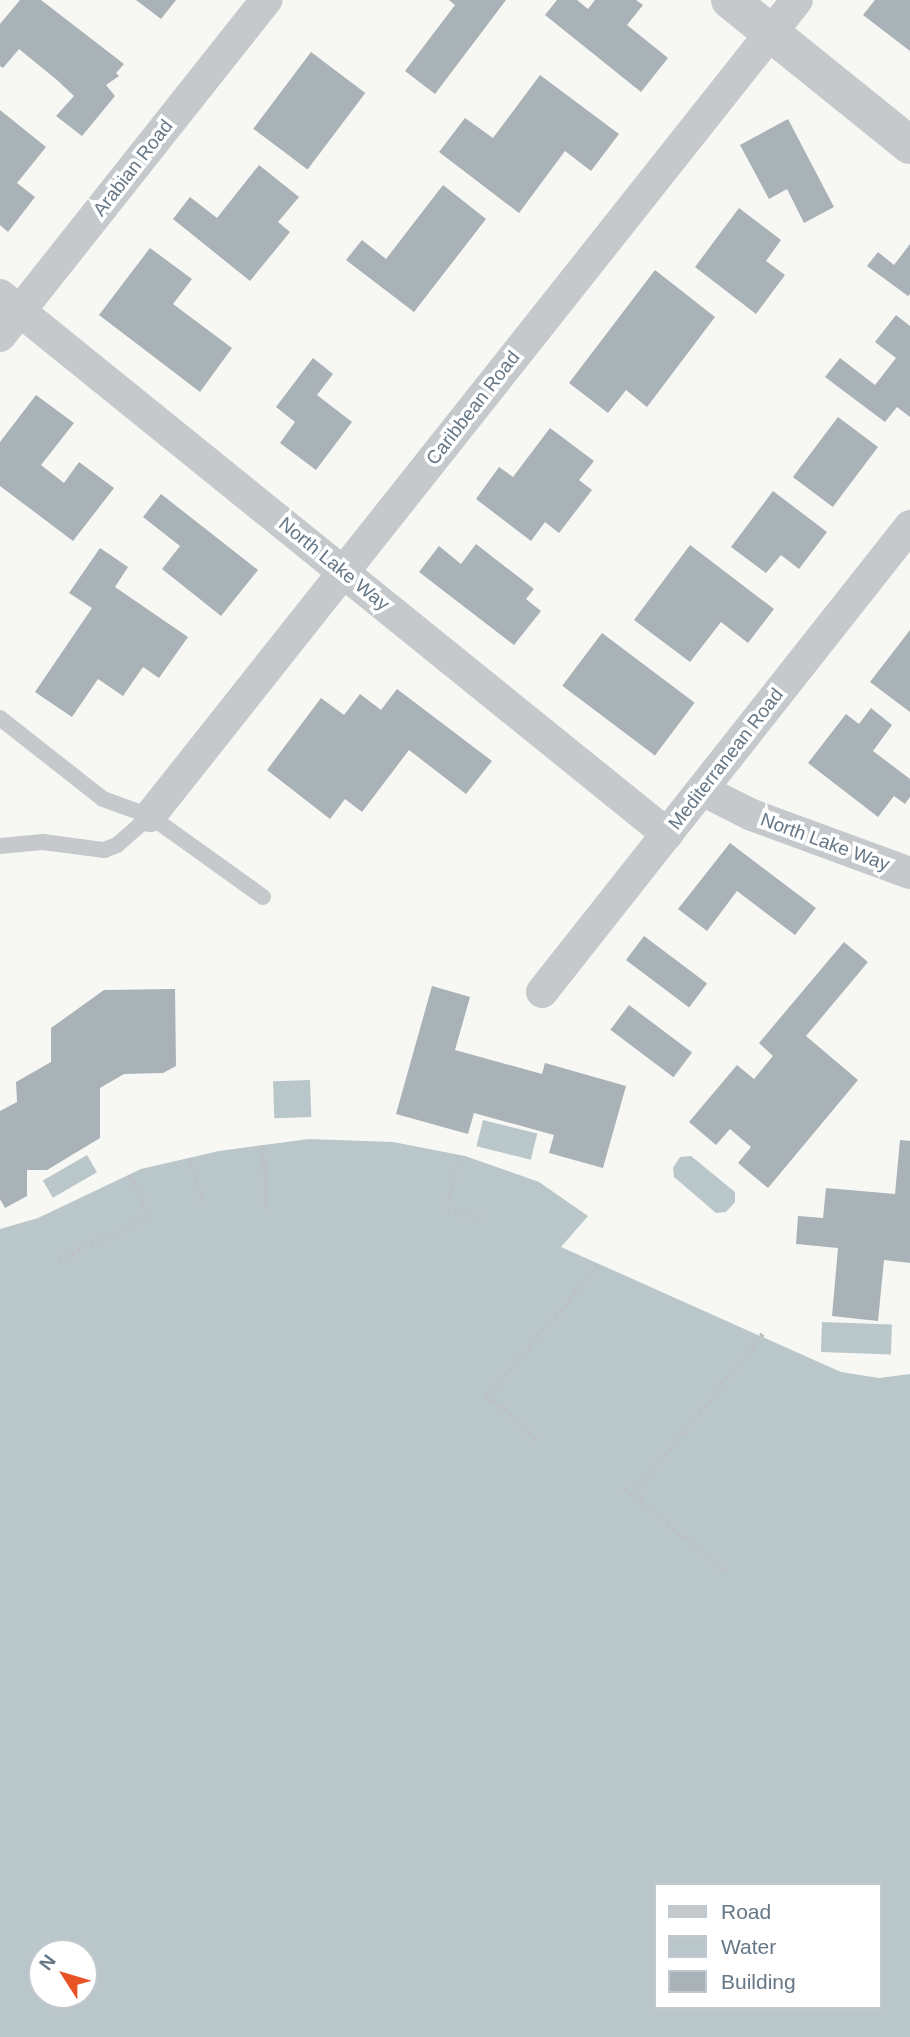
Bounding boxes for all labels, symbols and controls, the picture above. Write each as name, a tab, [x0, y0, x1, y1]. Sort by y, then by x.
street label: Arabian Road	[88, 115, 178, 221]
street label: Caribbean Road	[421, 346, 525, 470]
street label: North Lake Way	[274, 512, 394, 616]
street label: Mediterranean Road	[664, 684, 788, 834]
street label: North Lake Way	[757, 808, 893, 876]
legend	[654, 1883, 882, 2009]
text: Road	[721, 1900, 771, 1923]
text: Water	[721, 1935, 776, 1958]
north arrow	[28, 1939, 98, 2009]
text: N	[35, 1950, 60, 1974]
text: Building	[721, 1970, 796, 1993]

